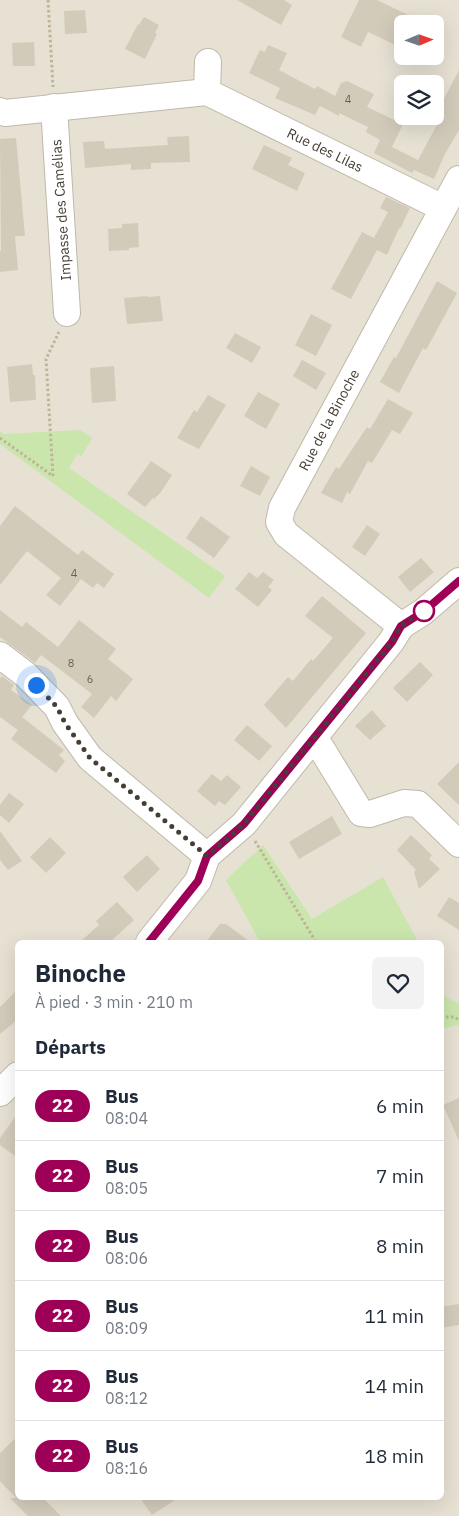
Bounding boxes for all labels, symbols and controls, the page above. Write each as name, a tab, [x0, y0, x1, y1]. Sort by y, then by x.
north arrow	[394, 15, 444, 65]
map controls	[394, 15, 444, 125]
button: layers	[394, 75, 444, 125]
house number: 4	[345, 92, 352, 106]
street label: Rue des Lilas	[284, 124, 366, 176]
street label: Impasse des Camélias	[47, 139, 75, 281]
street label: Rue de la Binoche	[295, 366, 364, 474]
house number: 4	[71, 566, 78, 580]
unlabelled marker	[413, 600, 435, 622]
house number: 8	[68, 656, 74, 670]
house number: 6	[87, 672, 93, 686]
your location	[24, 673, 49, 698]
text: Binoche	[35, 957, 126, 989]
button: heart	[372, 957, 424, 1009]
text: À pied · 3 min · 210 m	[35, 992, 193, 1012]
text: Départs	[35, 1035, 106, 1059]
text: Bus	[105, 1084, 139, 1108]
text: 22	[52, 1094, 73, 1117]
text: 6 min	[376, 1094, 424, 1118]
text: 08:04	[105, 1108, 148, 1128]
text: Bus	[105, 1154, 139, 1178]
text: 22	[52, 1164, 73, 1187]
text: 7 min	[376, 1164, 424, 1188]
text: 08:05	[105, 1178, 148, 1198]
text: Bus	[105, 1224, 139, 1248]
text: 22	[52, 1234, 73, 1257]
text: 8 min	[376, 1234, 424, 1258]
text: 08:06	[105, 1248, 148, 1268]
text: Bus	[105, 1294, 139, 1318]
text: 22	[52, 1304, 73, 1327]
text: 11 min	[365, 1304, 424, 1328]
text: 08:09	[105, 1318, 148, 1338]
text: Bus	[105, 1364, 139, 1388]
text: 22	[52, 1374, 73, 1397]
text: 14 min	[365, 1374, 424, 1398]
text: 08:12	[105, 1388, 148, 1408]
text: Bus	[105, 1434, 139, 1458]
text: 22	[52, 1444, 73, 1467]
text: 18 min	[365, 1444, 424, 1468]
text: 08:16	[105, 1458, 148, 1478]

